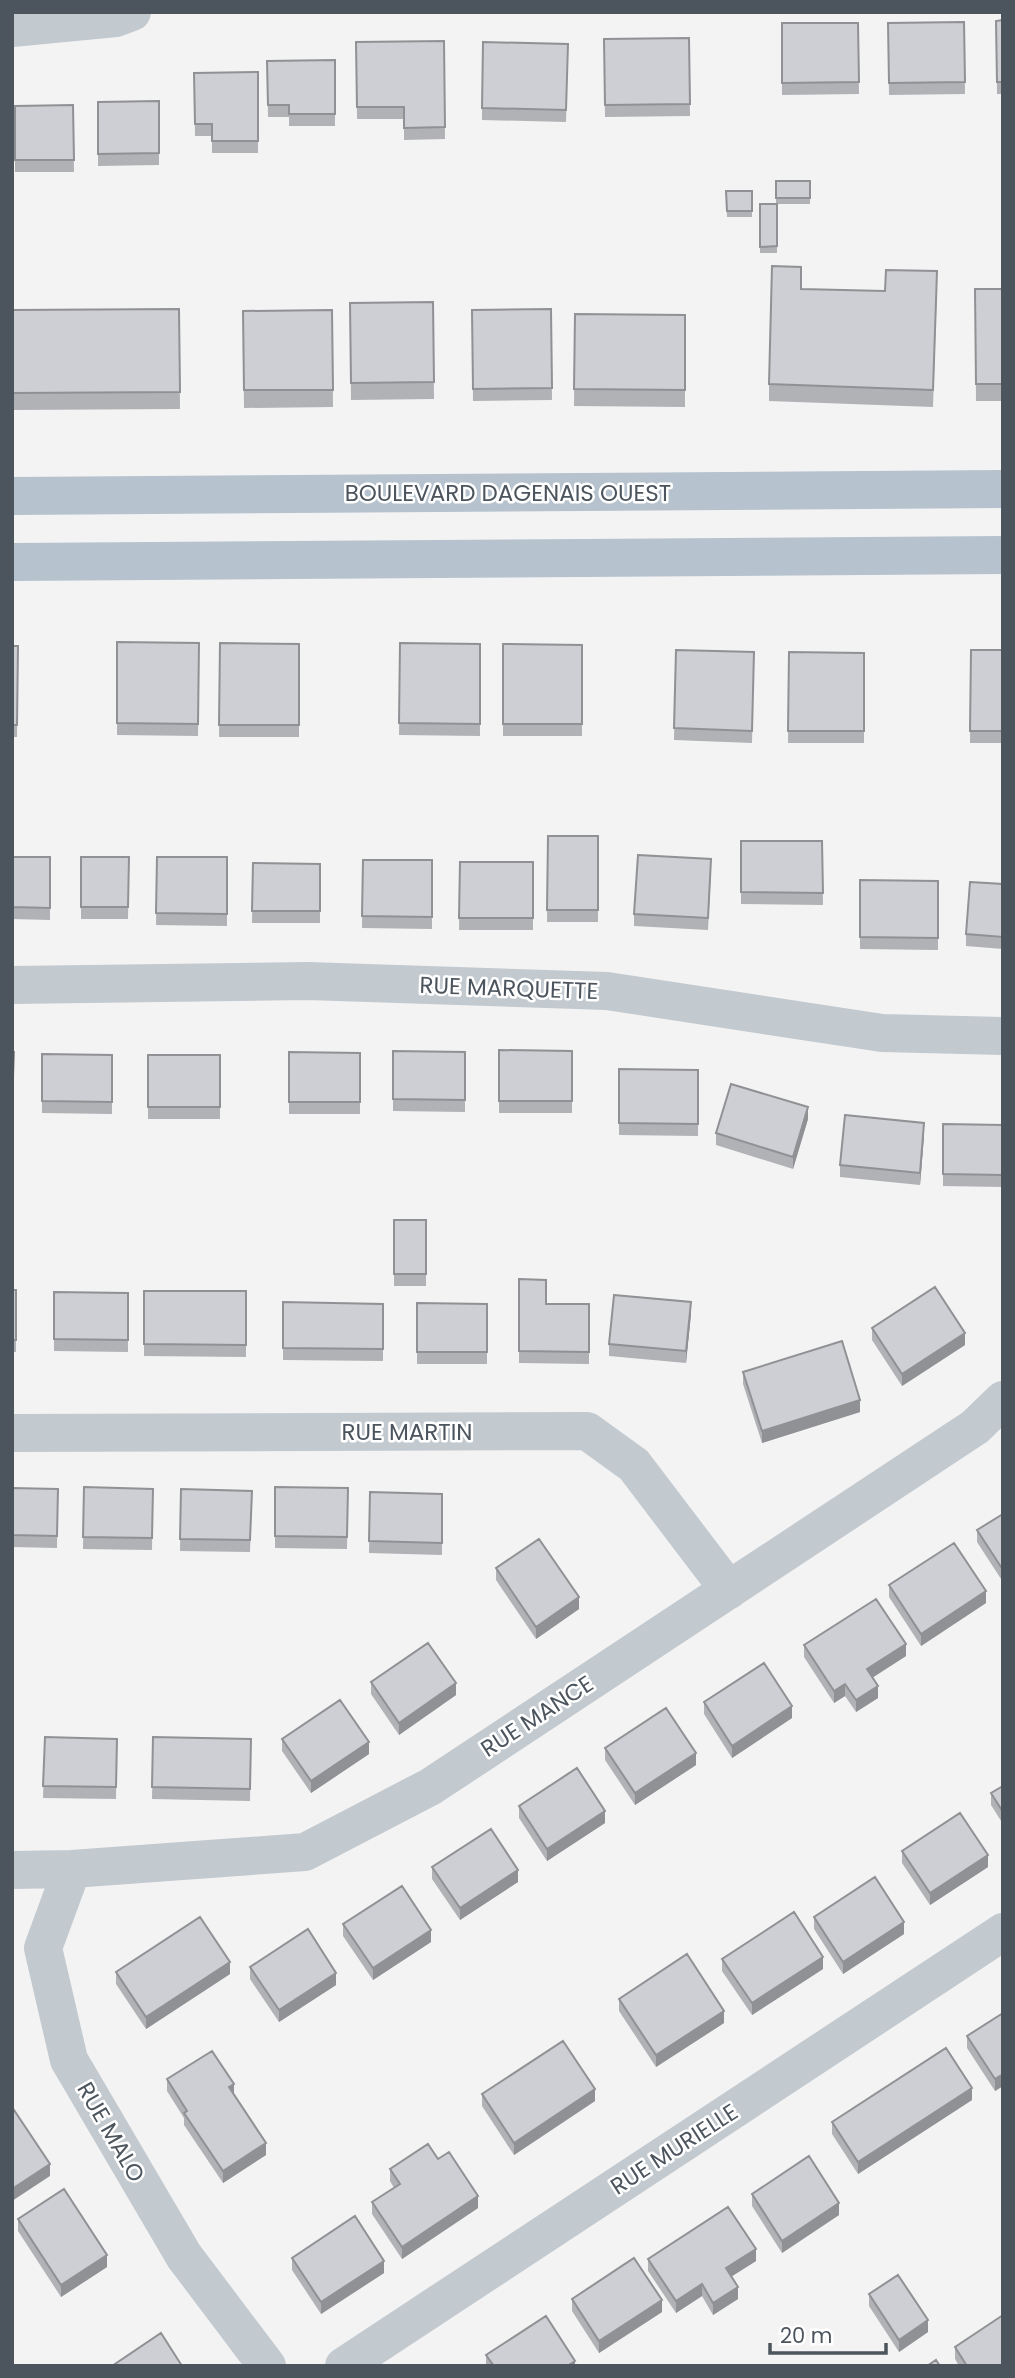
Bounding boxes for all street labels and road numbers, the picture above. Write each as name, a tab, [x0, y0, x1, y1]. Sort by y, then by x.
street label: BOULEVARD DAGENAIS OUEST	[345, 477, 671, 509]
street label: RUE MARQUETTE	[419, 969, 599, 1007]
street label: RUE MARTIN	[341, 1416, 473, 1448]
street label: RUE MANCE	[474, 1668, 600, 1764]
street label: RUE MALO	[69, 2076, 153, 2188]
street label: RUE MURIELLE	[604, 2096, 744, 2202]

